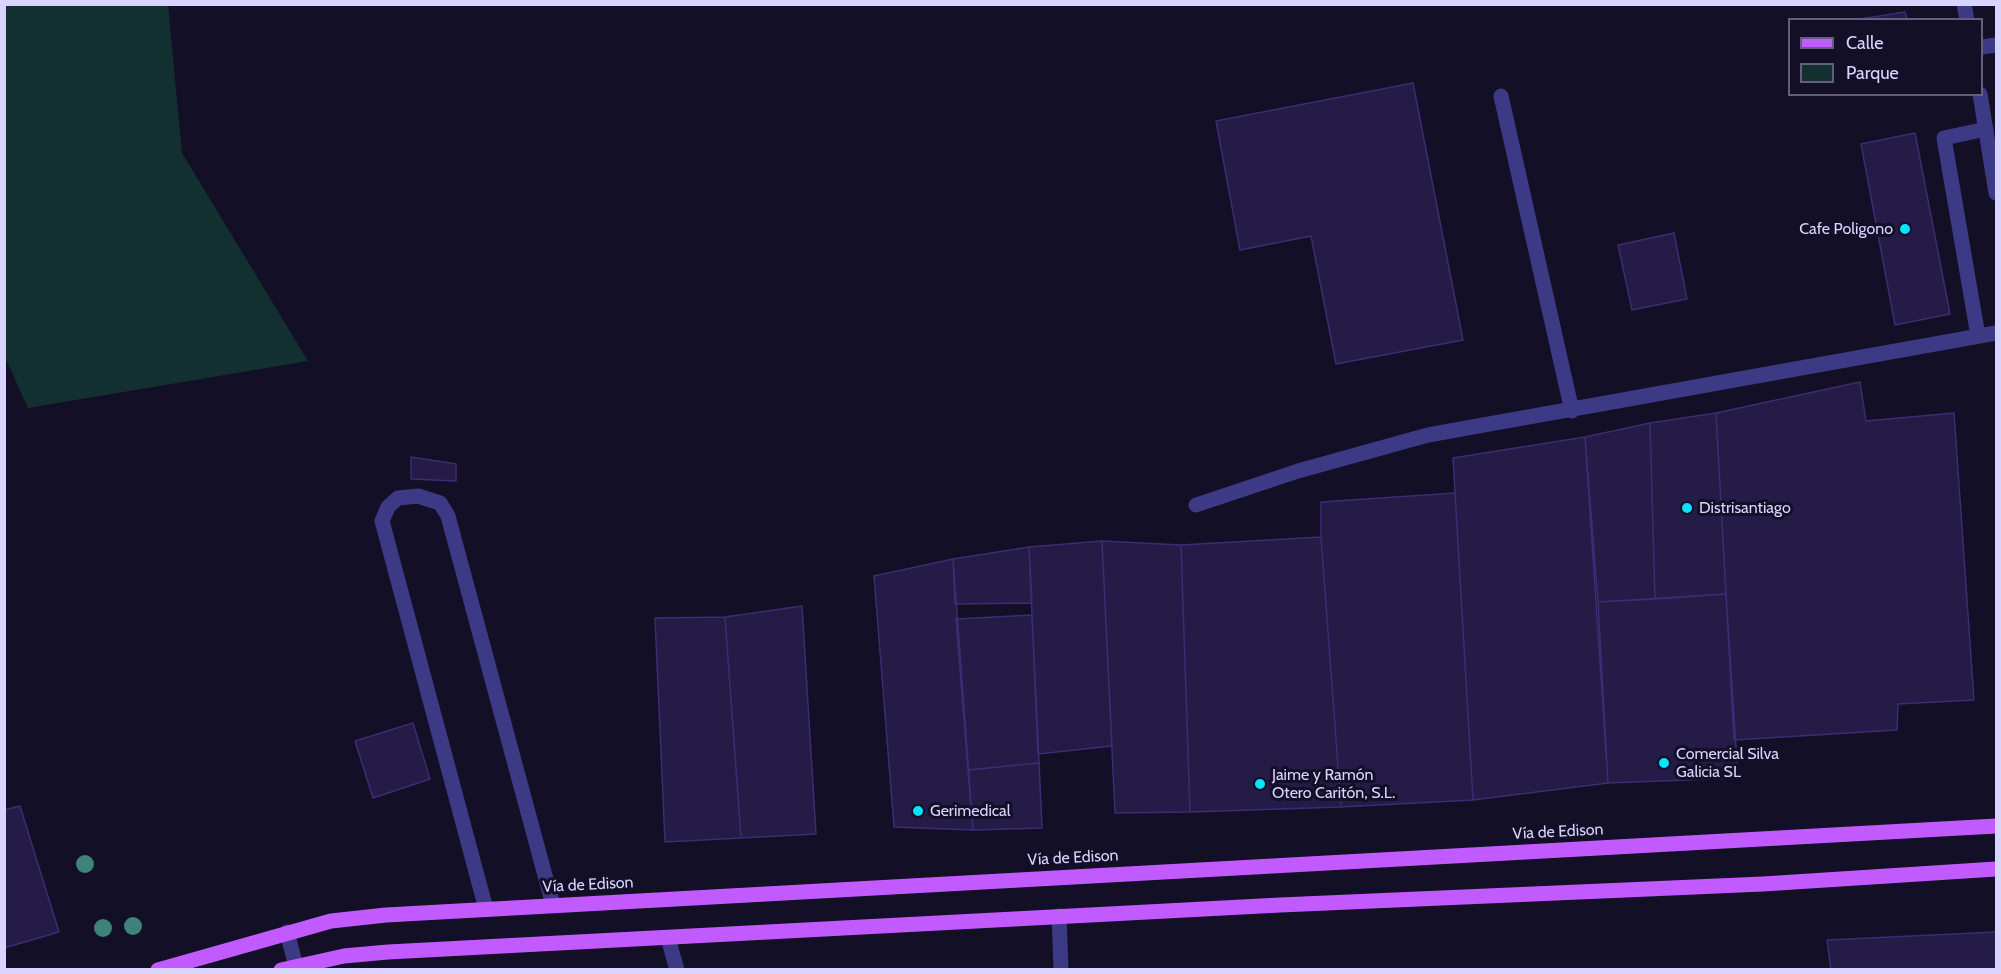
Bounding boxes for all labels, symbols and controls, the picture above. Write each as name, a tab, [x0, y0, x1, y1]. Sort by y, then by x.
legend	[1788, 18, 1983, 96]
text: Calle	[1846, 32, 1883, 54]
text: Parque	[1846, 62, 1899, 84]
place label: Cafe Poligono	[1799, 219, 1893, 239]
marker: Cafe Poligono	[1898, 222, 1912, 236]
place label: Distrisantiago	[1699, 498, 1791, 518]
marker: Distrisantiago	[1680, 501, 1694, 515]
place label: Comercial Silva Galicia SL	[1676, 744, 1779, 782]
marker: Comercial Silva Galicia SL	[1657, 756, 1671, 770]
place label: Jaime y Ramón Otero Caritón, S.L.	[1272, 765, 1395, 803]
marker: Jaime y Ramón Otero Caritón, S.L.	[1253, 777, 1267, 791]
place label: Gerimedical	[930, 801, 1011, 821]
marker: Gerimedical	[911, 804, 925, 818]
street label: Vía de Edison	[1512, 820, 1604, 844]
street label: Vía de Edison	[1027, 846, 1119, 870]
street label: Vía de Edison	[542, 873, 634, 897]

